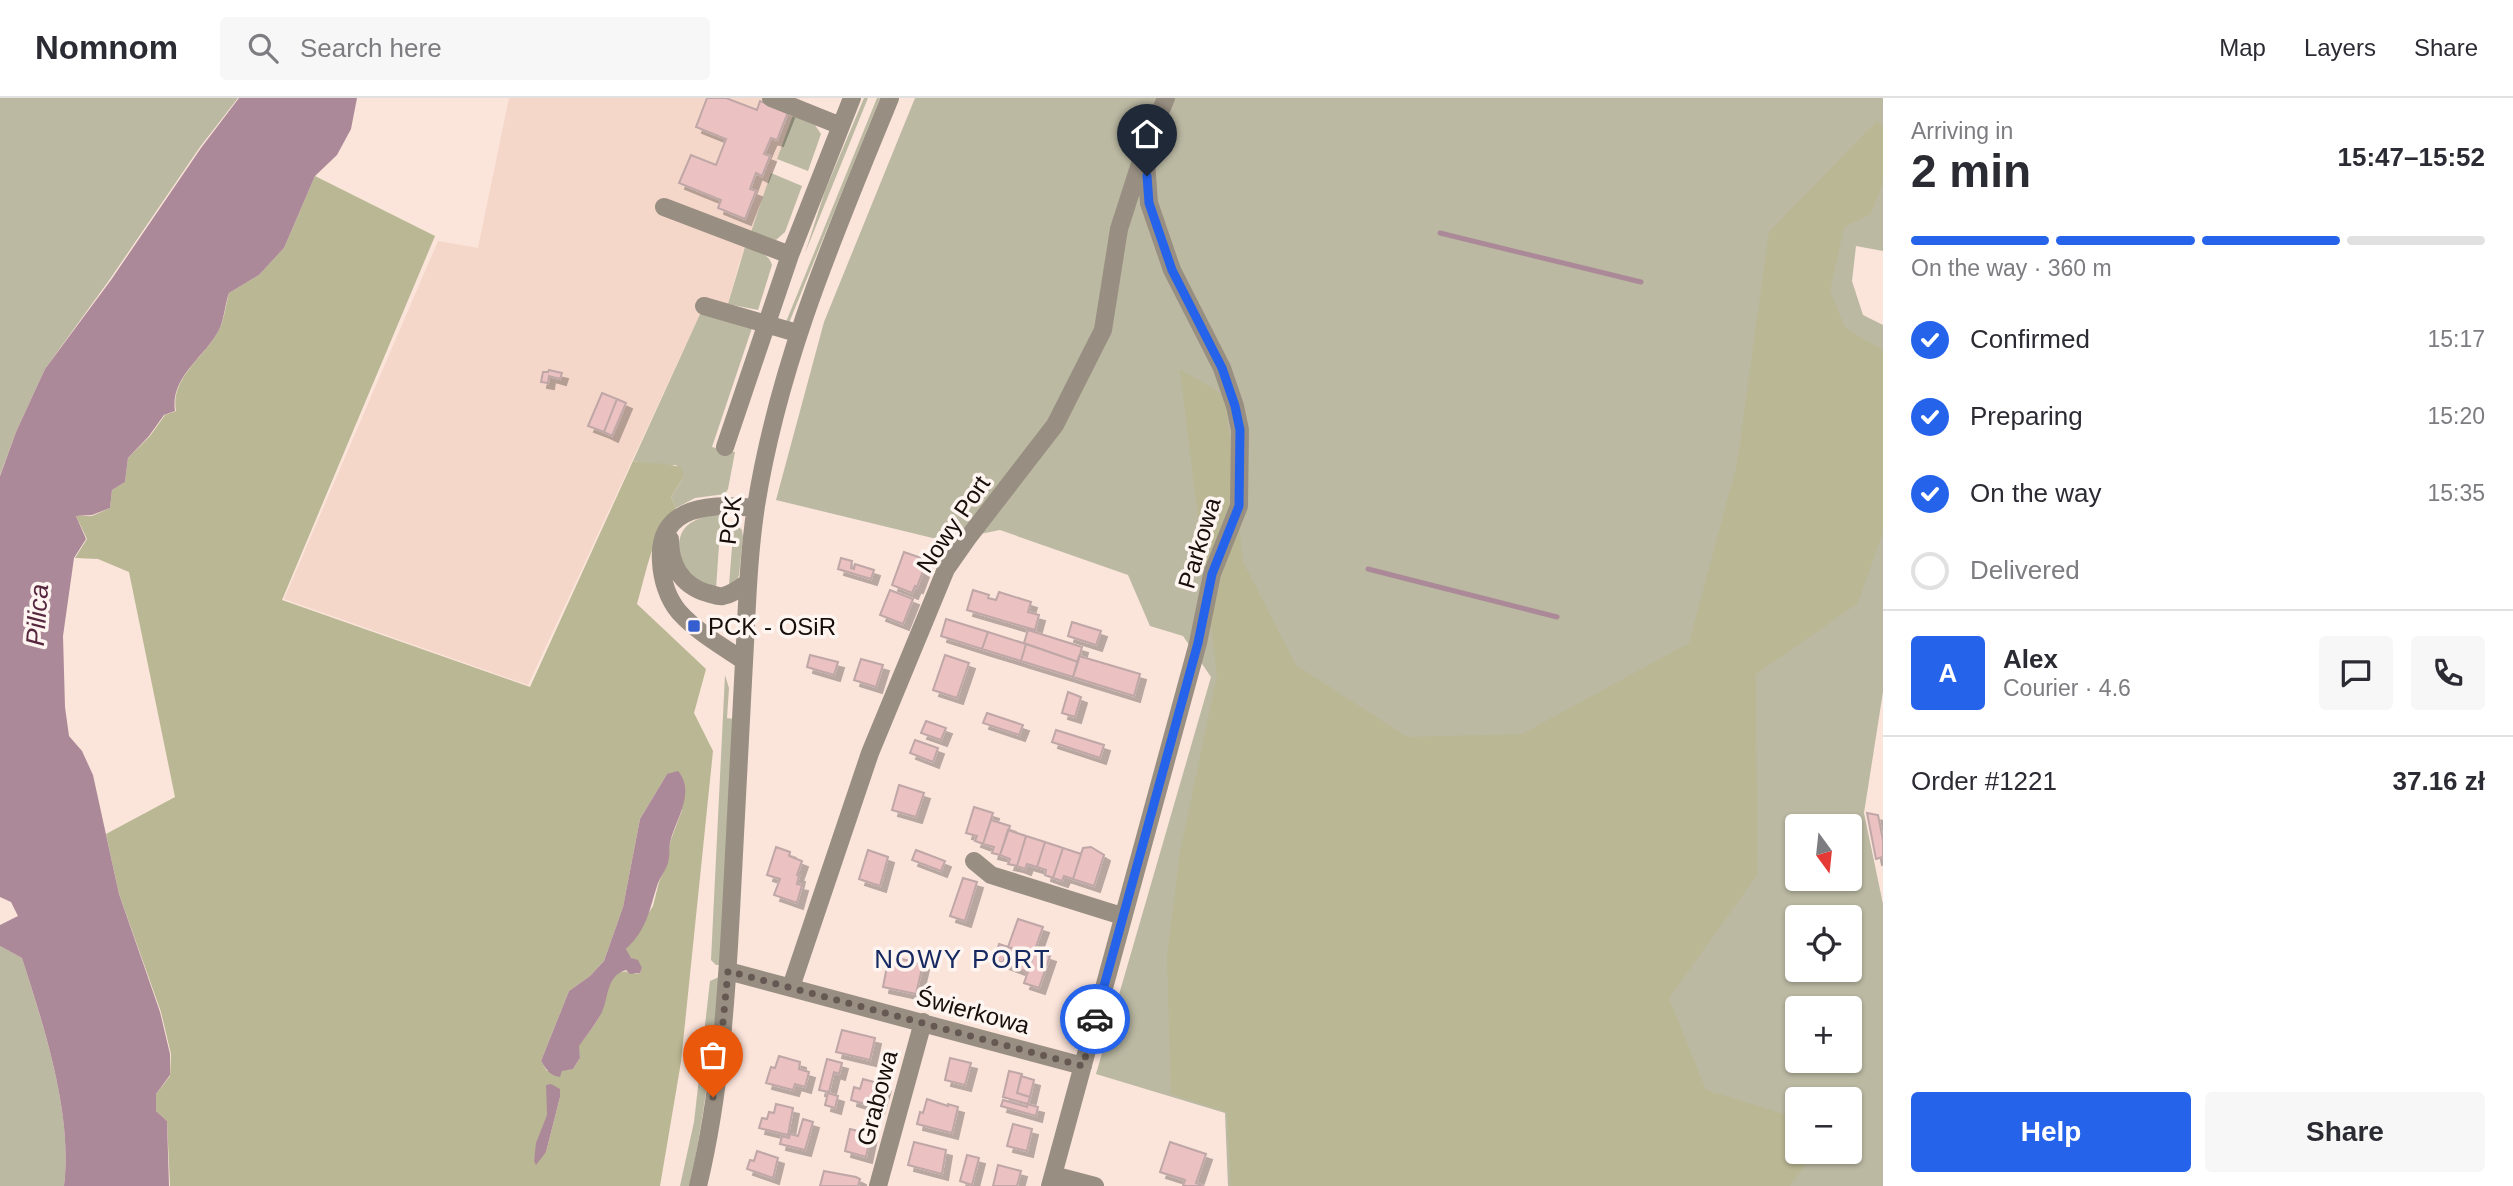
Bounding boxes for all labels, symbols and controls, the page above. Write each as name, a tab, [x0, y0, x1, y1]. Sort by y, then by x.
search box	[220, 17, 710, 80]
text: Nomnom	[35, 29, 178, 66]
icon: search	[244, 29, 282, 67]
text: Search here	[300, 33, 442, 63]
text: Map	[2219, 34, 2266, 61]
text: Layers	[2304, 34, 2376, 61]
text: Share	[2414, 34, 2478, 61]
pin	[1117, 104, 1177, 176]
icon: home	[1128, 115, 1166, 153]
text: Arriving in	[1911, 118, 2013, 144]
text: 15:47–15:52	[2338, 142, 2485, 172]
text: 2 min	[1911, 145, 2031, 197]
text: On the way · 360 m	[1911, 255, 2112, 281]
icon: check	[1911, 321, 1949, 359]
text: Confirmed	[1970, 324, 2090, 354]
text: 15:17	[2427, 326, 2485, 352]
icon: check	[1911, 398, 1949, 436]
text: Preparing	[1970, 401, 2083, 431]
text: 15:20	[2427, 403, 2485, 429]
street label: Nowy Port	[911, 470, 995, 577]
icon: check	[1911, 475, 1949, 513]
text: On the way	[1970, 478, 2102, 508]
text: 15:35	[2427, 480, 2485, 506]
street label: PCK	[714, 494, 746, 546]
street label: Parkowa	[1172, 494, 1226, 592]
text: Delivered	[1970, 555, 2080, 585]
water label: Pilica	[20, 583, 54, 647]
place label: PCK - OSiR	[708, 613, 836, 640]
marker: PCK - OSiR	[686, 618, 702, 634]
button: chat	[2319, 636, 2393, 710]
button: phone	[2411, 636, 2485, 710]
text: Alex	[2003, 644, 2058, 674]
text: A	[1939, 658, 1957, 688]
text: Courier · 4.6	[2003, 675, 2131, 701]
text: Order #1221	[1911, 766, 2057, 796]
text: 37.16 zł	[2392, 766, 2485, 796]
north arrow	[1785, 814, 1862, 891]
map controls	[1785, 814, 1862, 1164]
button: locate	[1785, 905, 1862, 982]
district label: NOWY PORT	[874, 944, 1052, 974]
street label: Świerkowa	[913, 983, 1033, 1039]
courier	[1060, 984, 1130, 1054]
button: +	[1785, 996, 1862, 1073]
icon: car	[1076, 1000, 1114, 1038]
pin	[683, 1025, 743, 1097]
icon: bag	[694, 1036, 732, 1074]
street label: Grabowa	[851, 1047, 903, 1149]
button: −	[1785, 1087, 1862, 1164]
button: Help	[1911, 1092, 2191, 1172]
button: Share	[2205, 1092, 2485, 1172]

